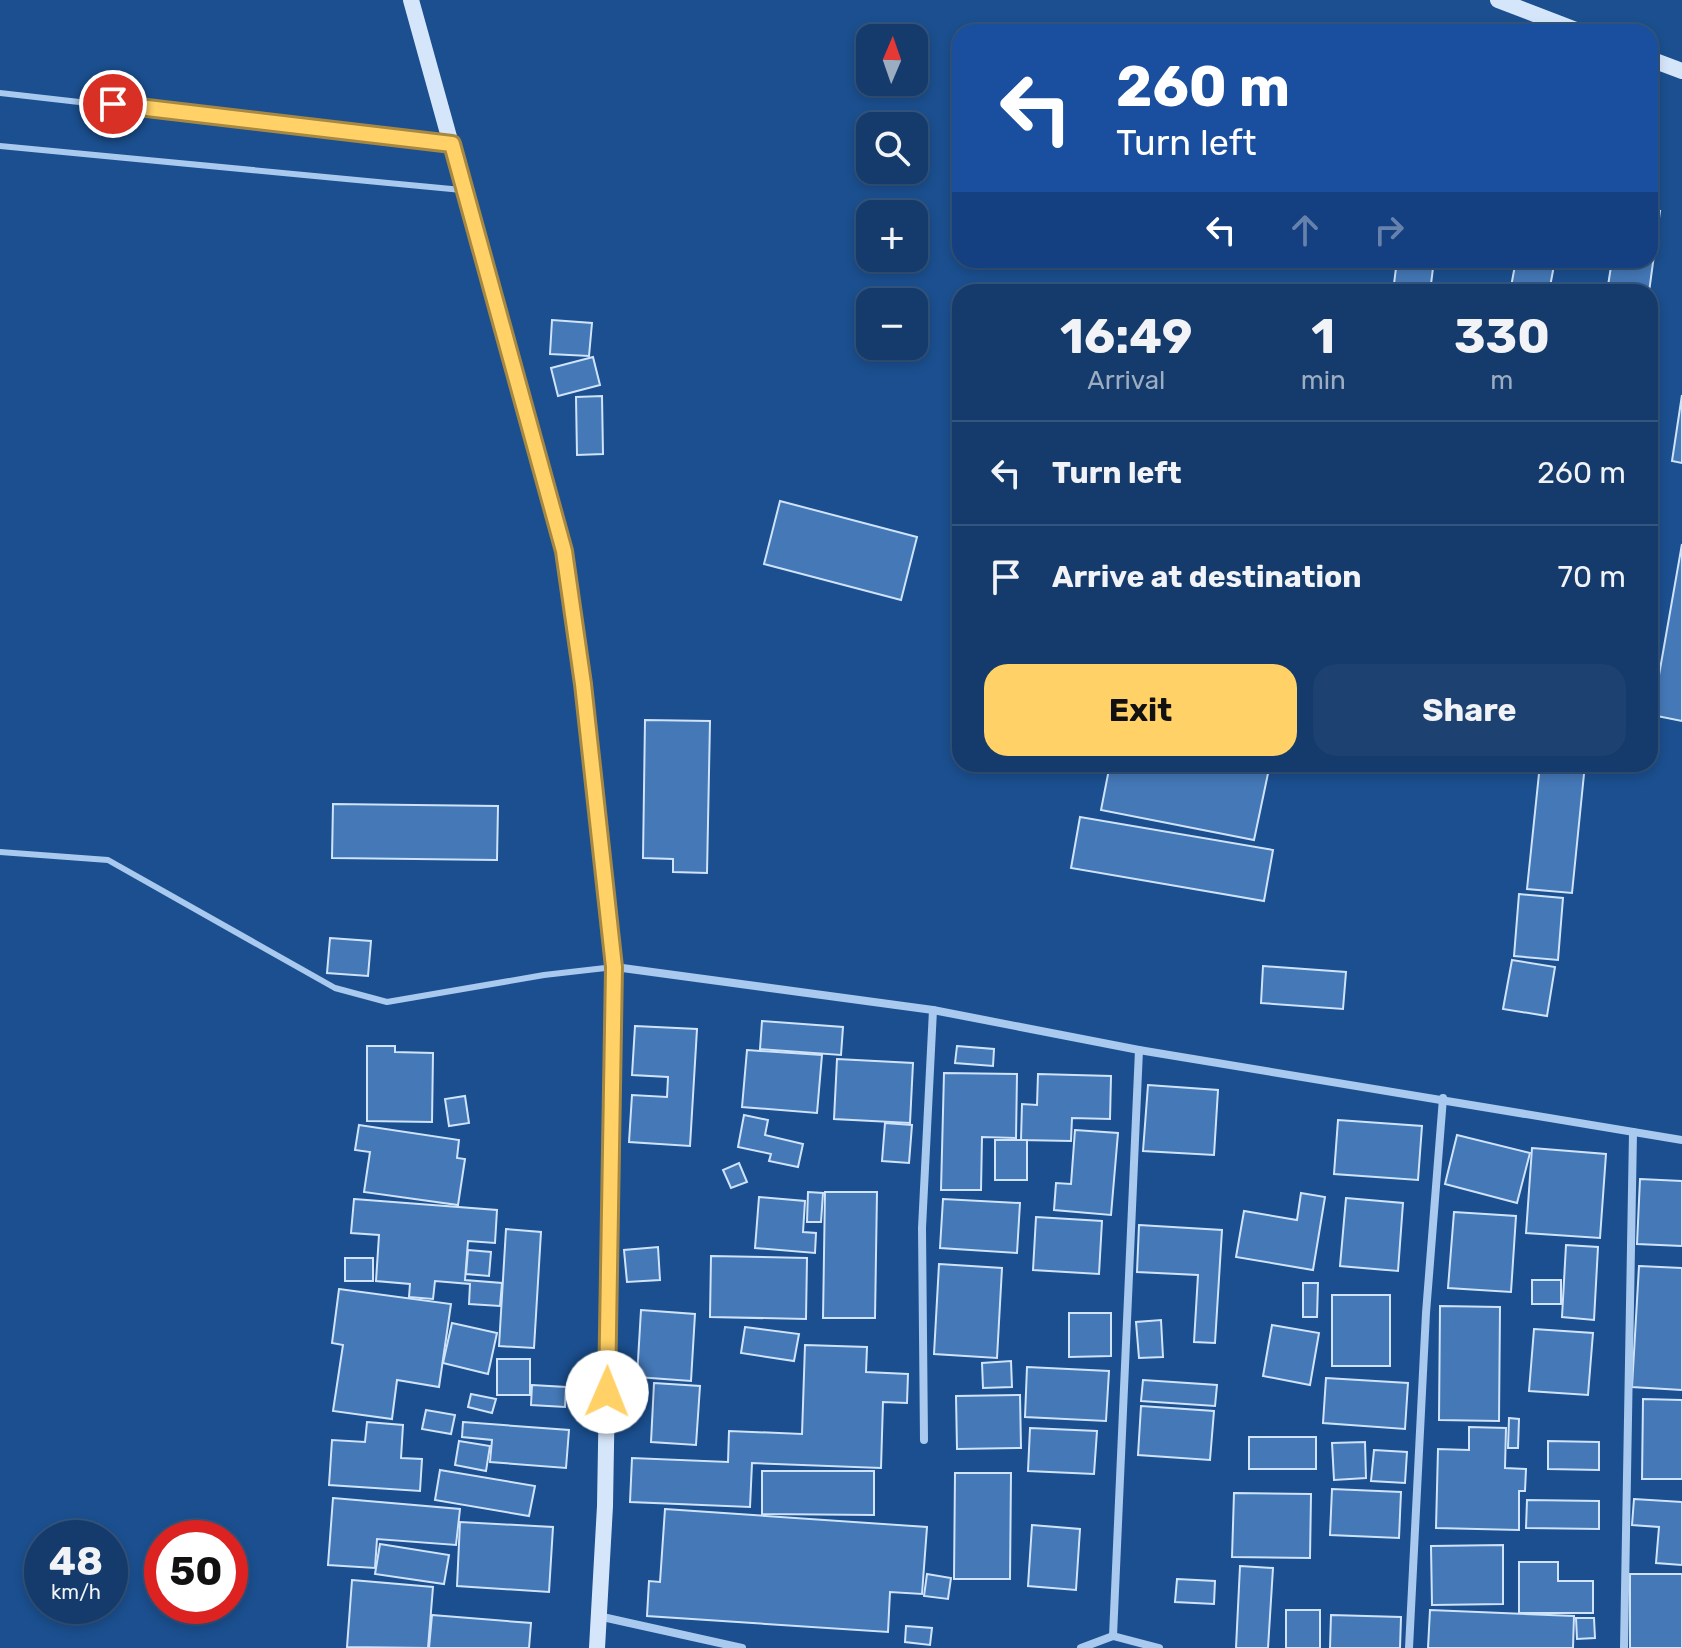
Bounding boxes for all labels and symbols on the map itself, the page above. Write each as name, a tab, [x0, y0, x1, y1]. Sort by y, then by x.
north arrow	[856, 24, 928, 96]
pin	[79, 70, 147, 138]
position arrow	[565, 1350, 649, 1434]
speed limit sign: 50	[144, 1520, 248, 1624]

